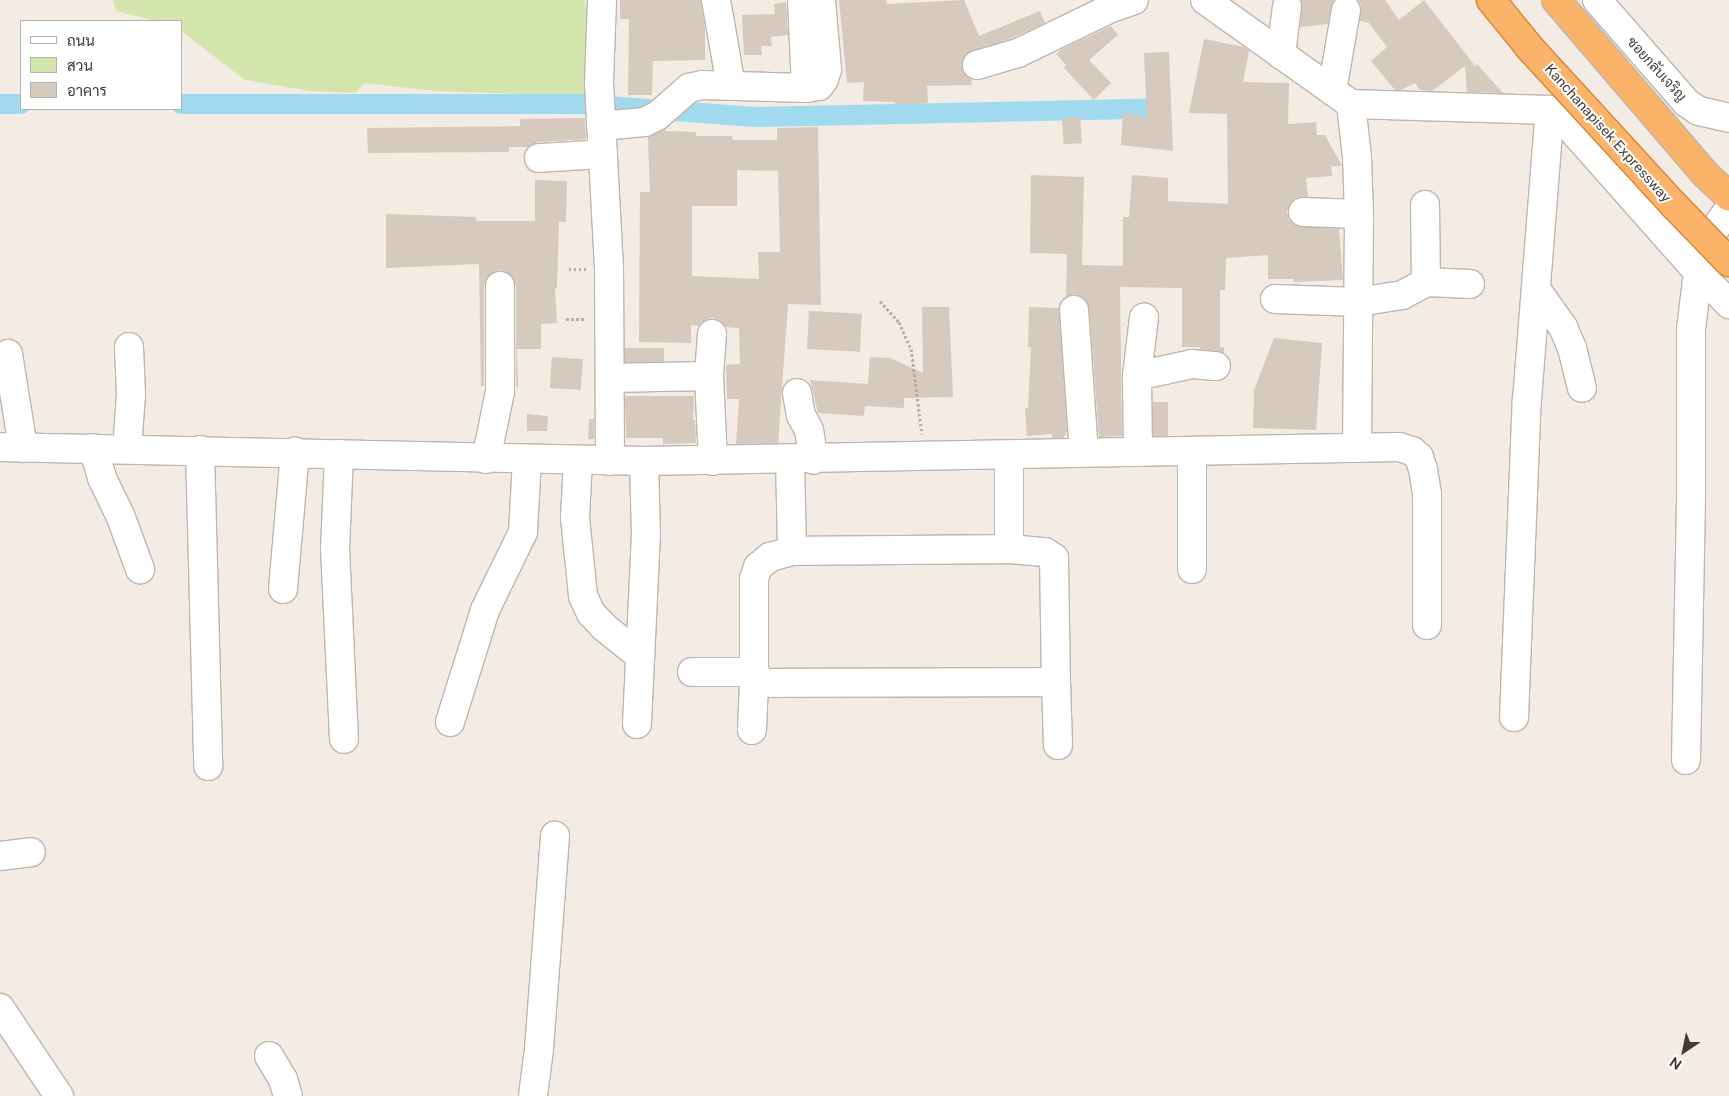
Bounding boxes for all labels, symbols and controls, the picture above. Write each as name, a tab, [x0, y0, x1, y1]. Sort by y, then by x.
legend	[20, 20, 182, 110]
text: ถนน	[67, 32, 95, 49]
street label: ซอยกลับเจริญ	[1624, 33, 1690, 105]
text: สวน	[67, 57, 93, 74]
street label: Kanchanapisek Expressway	[1541, 60, 1675, 206]
text: อาคาร	[67, 82, 107, 99]
north arrow	[1659, 1026, 1709, 1076]
text: N	[1667, 1054, 1685, 1073]

